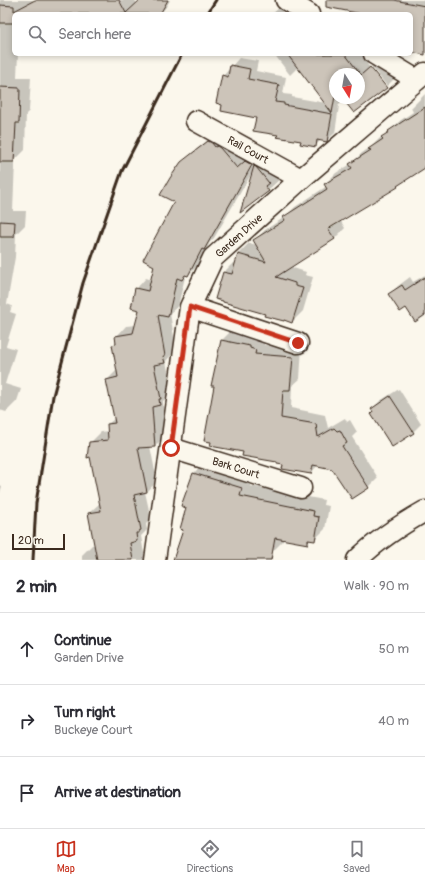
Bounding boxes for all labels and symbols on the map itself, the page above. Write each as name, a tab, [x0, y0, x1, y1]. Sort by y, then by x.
north arrow	[329, 68, 365, 104]
street label: Rail Court	[225, 133, 271, 167]
street label: Garden Drive	[213, 211, 266, 261]
route end	[289, 334, 307, 352]
route start	[162, 439, 180, 457]
street label: Bark Court	[211, 455, 262, 482]
scale bar	[12, 532, 65, 551]

